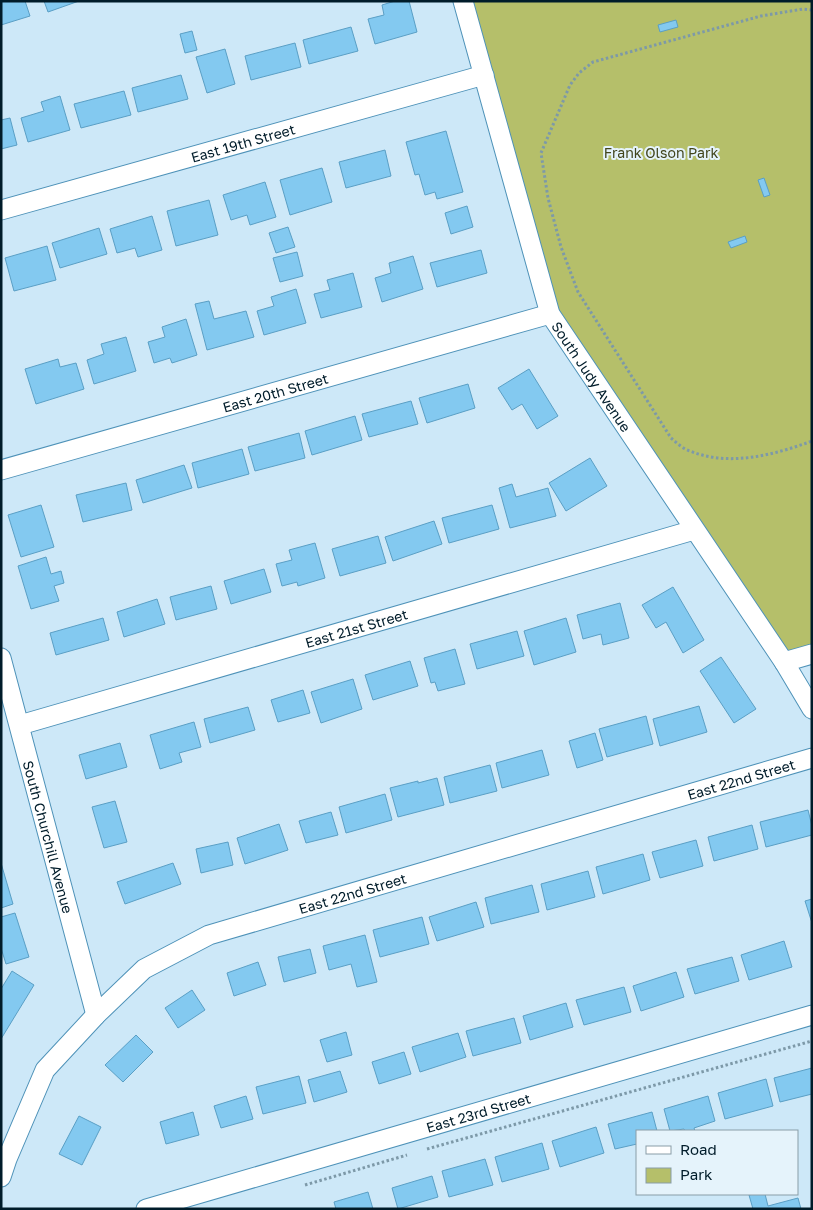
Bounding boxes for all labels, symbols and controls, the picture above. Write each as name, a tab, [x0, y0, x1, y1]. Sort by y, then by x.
street label: East 19th Street	[189, 120, 297, 165]
park label: Frank Olson Park	[604, 144, 718, 161]
street label: South Judy Avenue	[549, 318, 635, 435]
street label: East 20th Street	[220, 369, 330, 415]
street label: East 21st Street	[303, 605, 409, 651]
street label: East 22nd Street	[685, 755, 797, 803]
street label: South Churchill Avenue	[20, 758, 77, 915]
street label: East 22nd Street	[297, 869, 408, 917]
street label: East 23rd Street	[424, 1089, 532, 1136]
legend	[636, 1130, 798, 1195]
text: Road	[680, 1140, 717, 1158]
text: Park	[680, 1165, 713, 1183]

